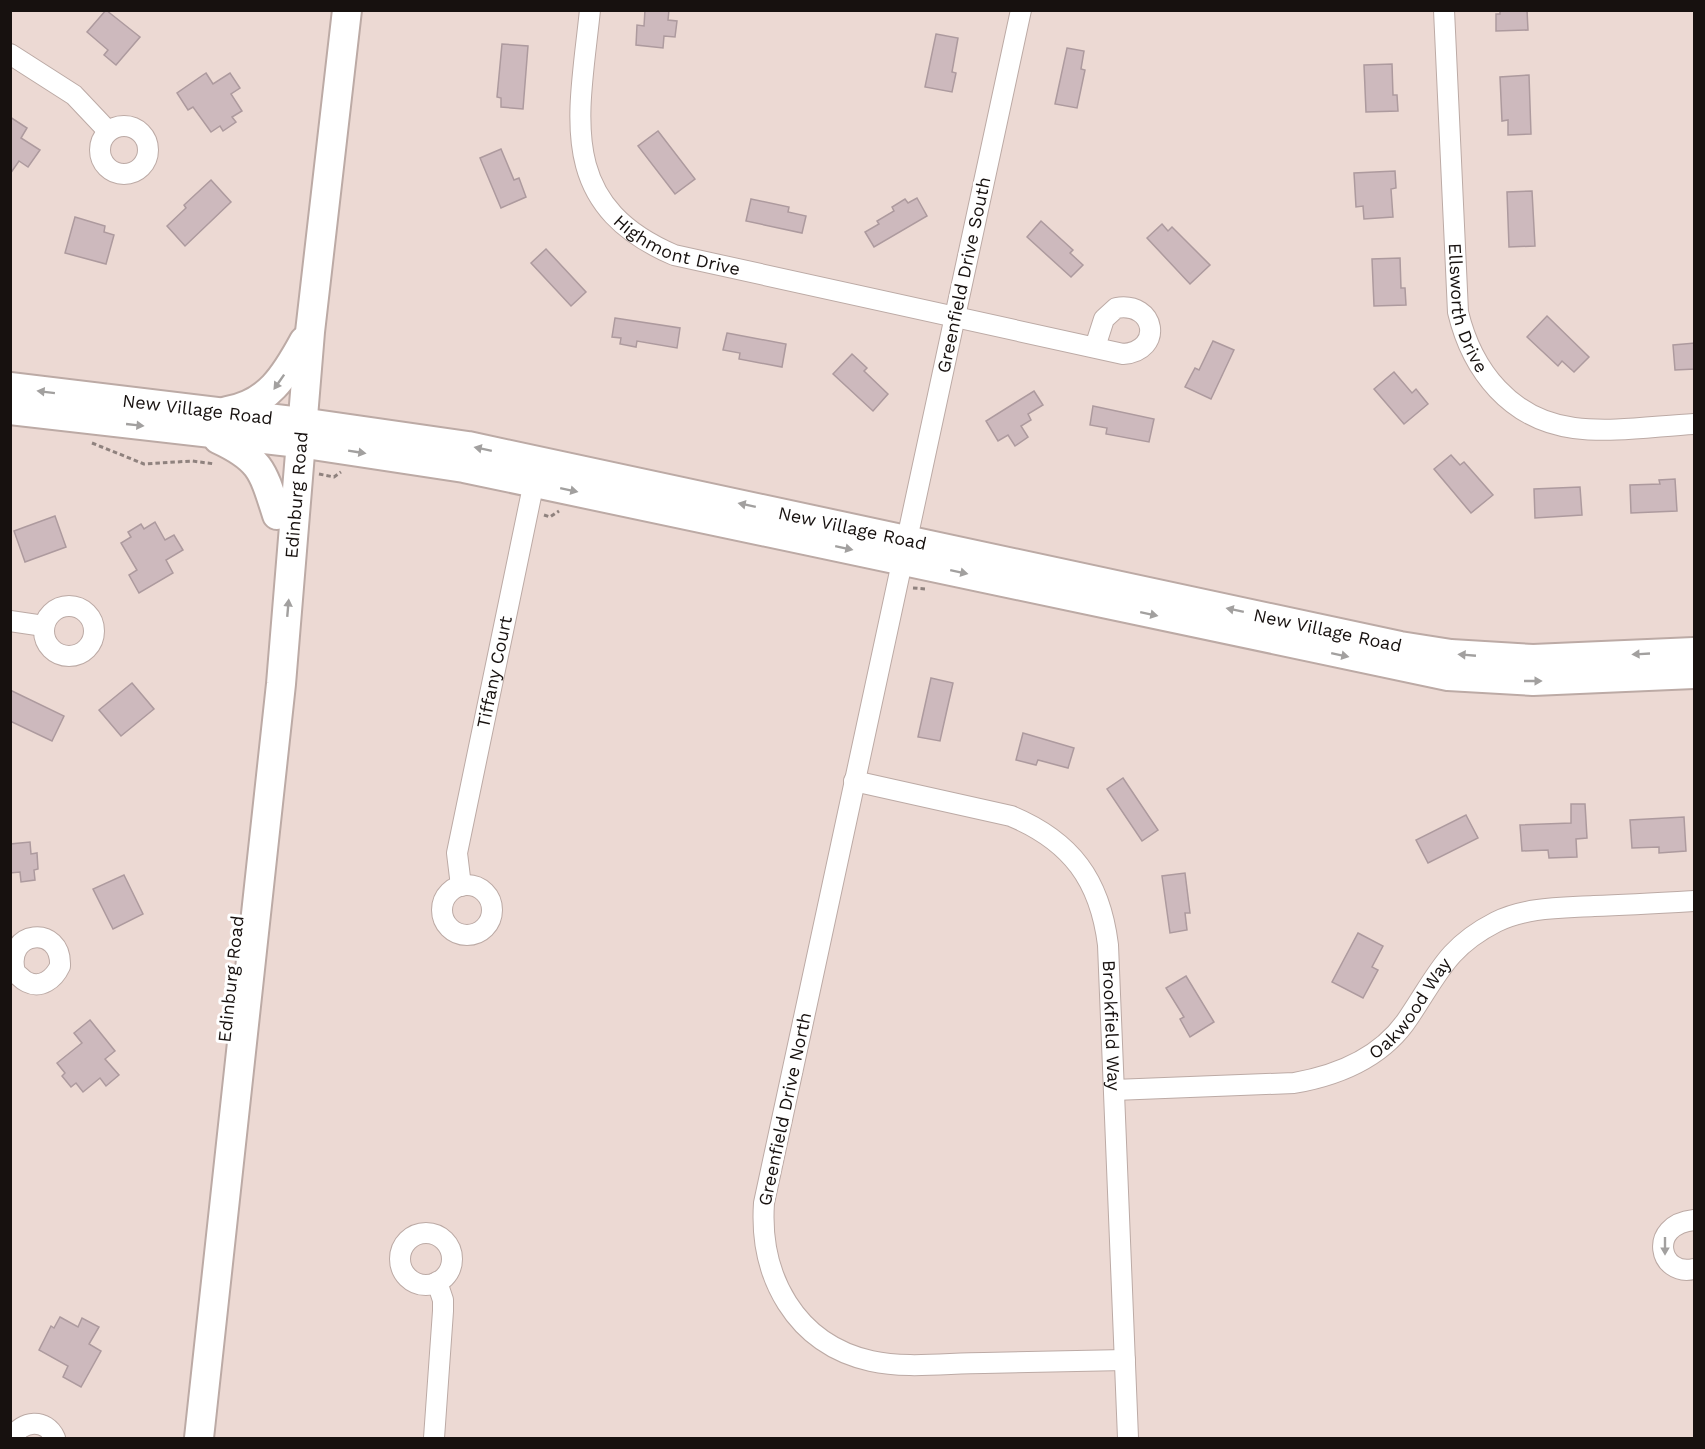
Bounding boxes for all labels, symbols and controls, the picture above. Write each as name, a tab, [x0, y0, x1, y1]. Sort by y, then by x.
street label: Greenfield Drive South	[932, 175, 995, 375]
street label: Highmont Drive	[610, 210, 742, 279]
street label: Ellsworth Drive	[1445, 242, 1492, 376]
one-way arrow	[273, 373, 285, 389]
one-way arrow	[36, 388, 55, 397]
street label: New Village Road	[121, 390, 274, 429]
one-way arrow	[126, 421, 145, 430]
street label: Edinburg Road	[280, 431, 312, 559]
one-way arrow	[473, 444, 492, 453]
one-way arrow	[347, 448, 366, 457]
one-way arrow	[560, 486, 579, 495]
one-way arrow	[737, 500, 756, 509]
street label: New Village Road	[776, 502, 929, 554]
one-way arrow	[835, 544, 854, 553]
one-way arrow	[949, 568, 968, 578]
one-way arrow	[283, 598, 293, 617]
one-way arrow	[1225, 604, 1244, 614]
street label: New Village Road	[1252, 604, 1404, 656]
one-way arrow	[1140, 609, 1158, 619]
street label: Tiffany Court	[472, 614, 516, 730]
one-way arrow	[1632, 650, 1651, 659]
one-way arrow	[1331, 651, 1350, 660]
one-way arrow	[1458, 651, 1477, 660]
one-way arrow	[1523, 676, 1542, 686]
street label: Edinburg Road	[213, 915, 248, 1043]
street label: Oakwood Way	[1365, 953, 1456, 1063]
street label: Brookfield Way	[1099, 960, 1125, 1092]
street label: Greenfield Drive North	[754, 1010, 815, 1208]
one-way arrow	[1660, 1237, 1670, 1256]

